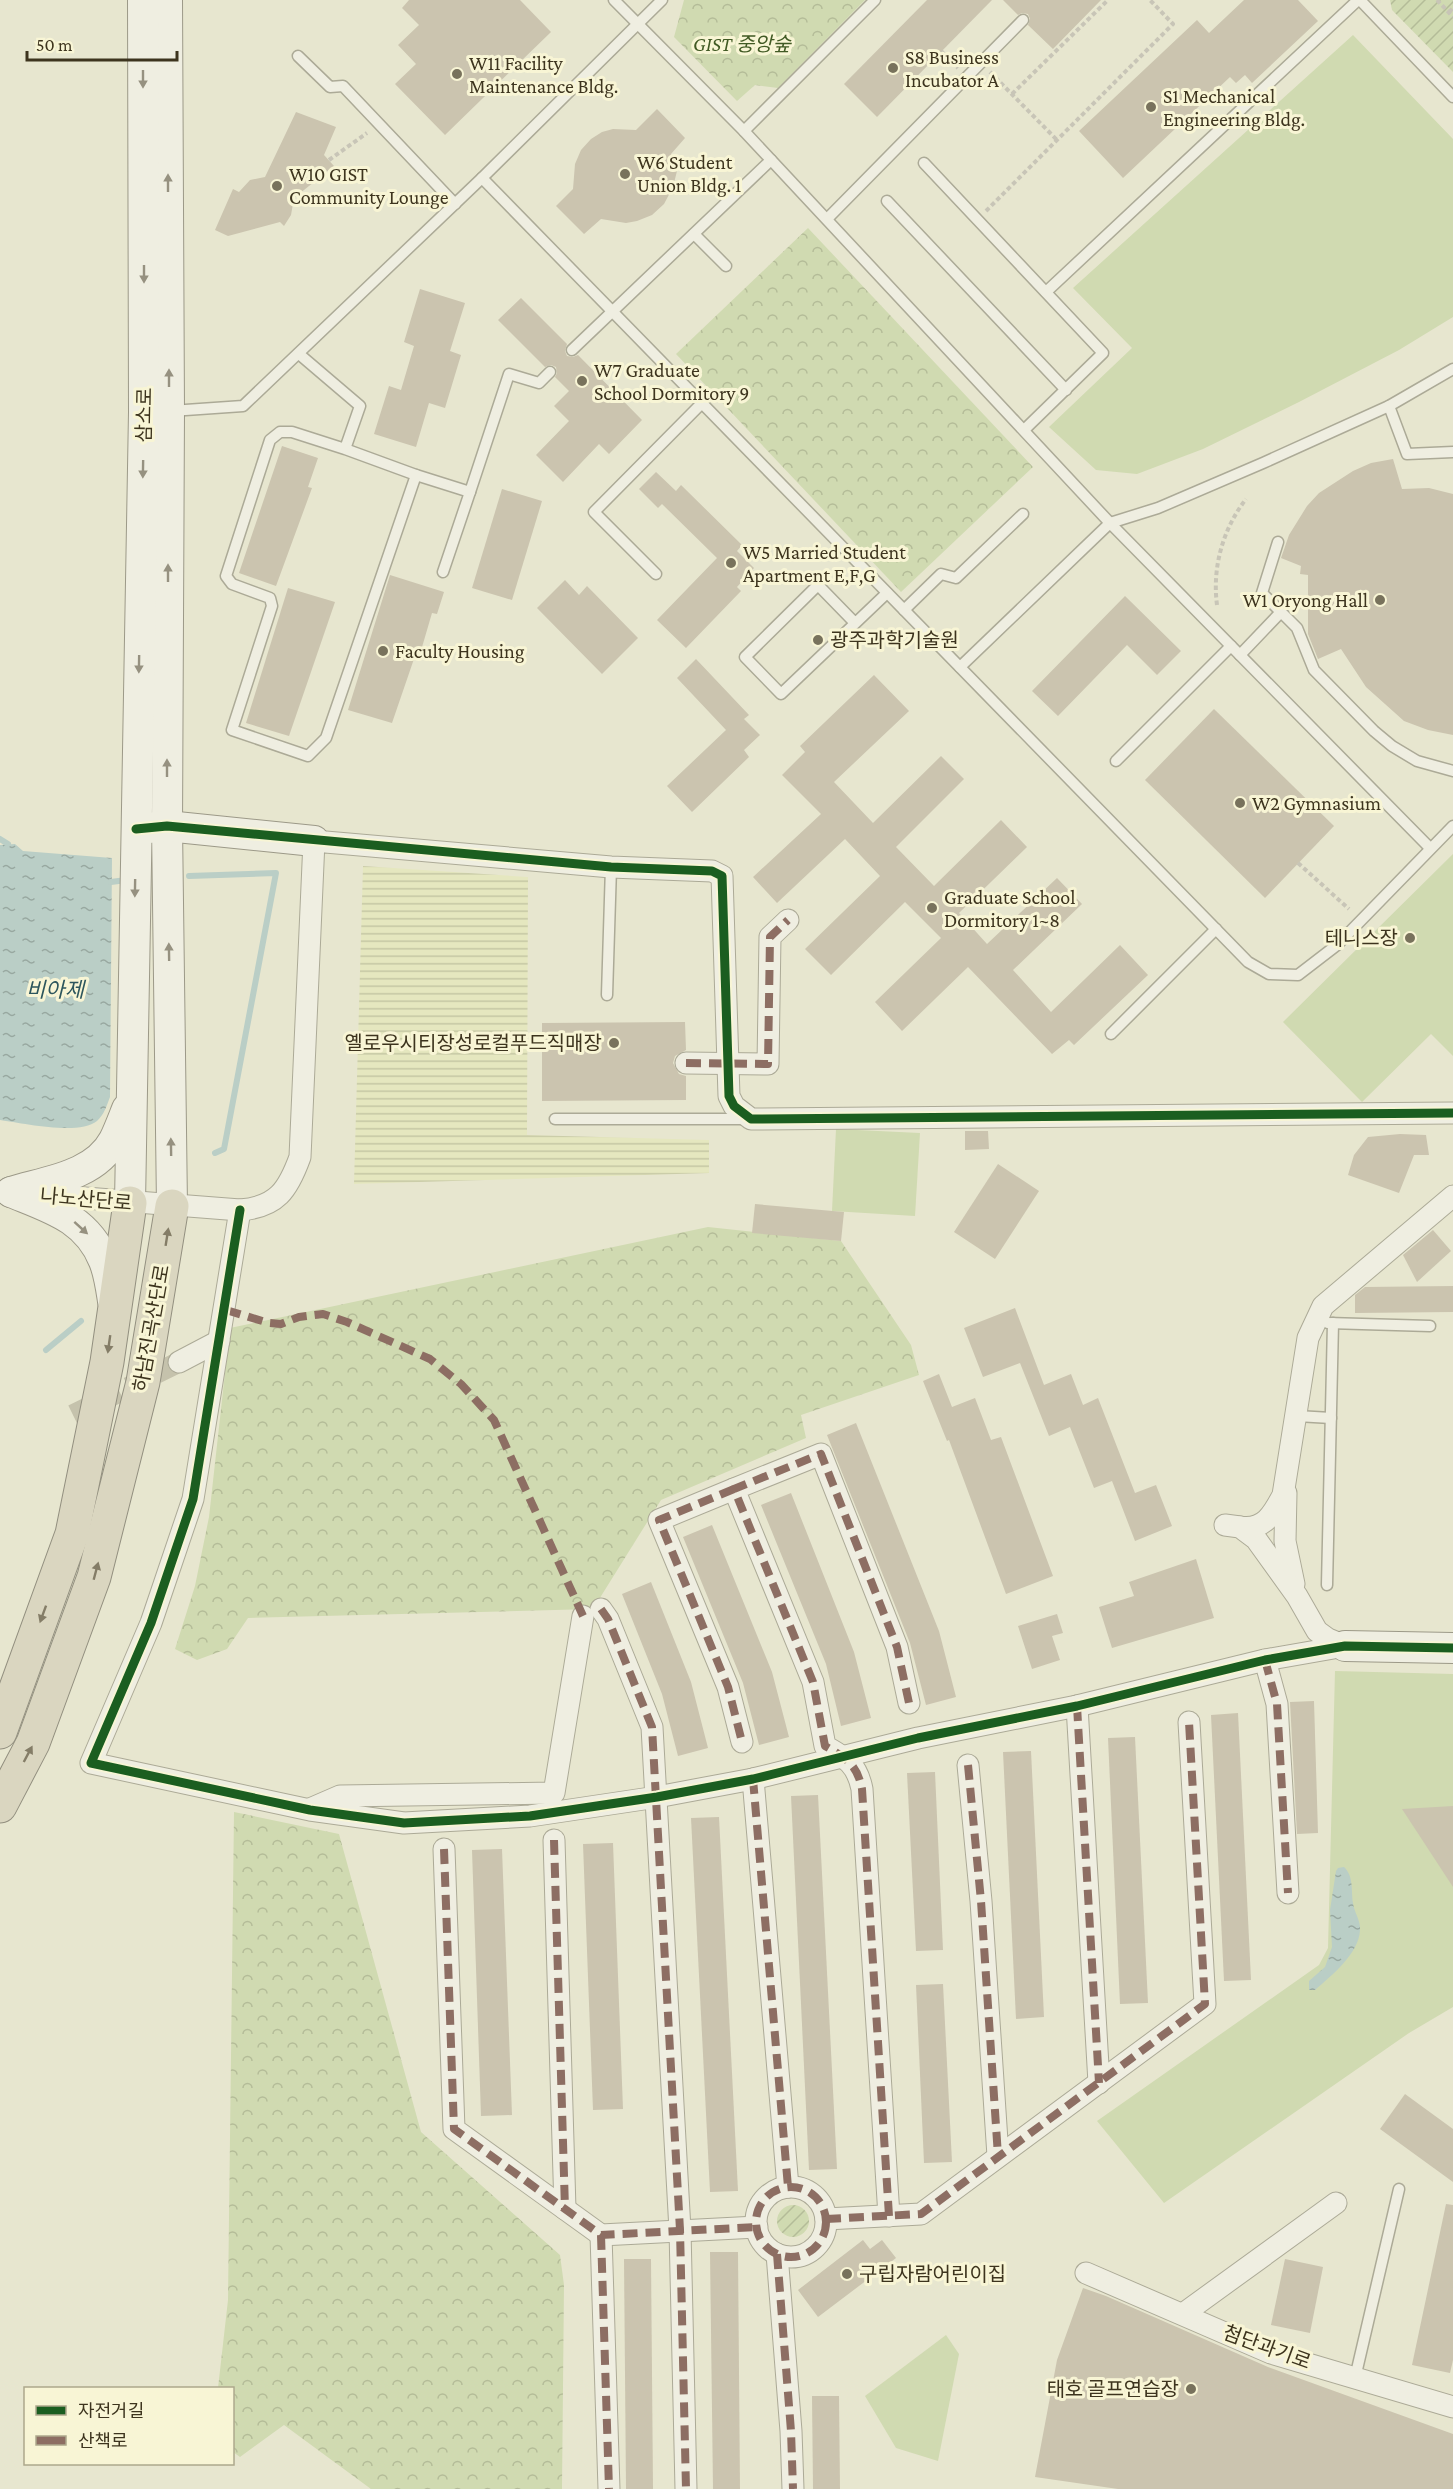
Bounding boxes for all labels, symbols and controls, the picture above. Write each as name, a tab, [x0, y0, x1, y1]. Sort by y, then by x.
scale bar	[27, 24, 177, 62]
park label: GIST 중앙숲	[693, 33, 792, 55]
text: 50 m	[36, 35, 73, 55]
place label: S8 Business Incubator A	[905, 46, 1000, 91]
place label: W11 Facility Maintenance Bldg.	[469, 52, 618, 98]
marker: S8 Business Incubator A	[886, 61, 900, 75]
marker: W11 Facility Maintenance Bldg.	[450, 67, 464, 81]
one-way arrow	[138, 70, 148, 89]
place label: S1 Mechanical Engineering Bldg.	[1163, 85, 1305, 131]
marker: S1 Mechanical Engineering Bldg.	[1144, 100, 1158, 114]
place label: W6 Student Union Bldg. 1	[637, 151, 741, 197]
place label: W10 GIST Community Lounge	[289, 163, 449, 209]
marker: W6 Student Union Bldg. 1	[618, 167, 632, 181]
one-way arrow	[163, 173, 173, 192]
marker: W10 GIST Community Lounge	[270, 179, 284, 193]
one-way arrow	[139, 265, 149, 284]
place label: W7 Graduate School Dormitory 9	[594, 359, 750, 405]
one-way arrow	[164, 368, 174, 387]
marker: W7 Graduate School Dormitory 9	[575, 374, 589, 388]
street label: 삼소로	[133, 387, 155, 443]
one-way arrow	[138, 460, 148, 479]
place label: W5 Married Student Apartment E,F,G	[743, 541, 906, 587]
marker: W5 Married Student Apartment E,F,G	[724, 556, 738, 570]
one-way arrow	[163, 563, 173, 582]
place label: W1 Oryong Hall	[1243, 589, 1368, 612]
marker: W1 Oryong Hall	[1373, 593, 1387, 607]
place label: 광주과학기술원	[830, 629, 959, 651]
marker: 광주과학기술원	[811, 633, 825, 647]
place label: Faculty Housing	[395, 640, 525, 663]
marker: Faculty Housing	[376, 644, 390, 658]
one-way arrow	[134, 655, 144, 674]
one-way arrow	[162, 758, 172, 777]
place label: W2 Gymnasium	[1252, 792, 1381, 815]
marker: W2 Gymnasium	[1233, 796, 1247, 810]
one-way arrow	[130, 878, 140, 897]
place label: Graduate School Dormitory 1~8	[944, 886, 1075, 932]
marker: Graduate School Dormitory 1~8	[925, 901, 939, 915]
place label: 테니스장	[1324, 927, 1398, 949]
marker: 테니스장	[1403, 931, 1417, 945]
one-way arrow	[164, 943, 174, 962]
water label: 비아제	[26, 978, 87, 1002]
place label: 옐로우시티장성로컬푸드직매장	[344, 1032, 602, 1054]
marker: 옐로우시티장성로컬푸드직매장	[607, 1036, 621, 1050]
one-way arrow	[167, 1138, 176, 1157]
street label: 나노산단로	[39, 1184, 133, 1214]
one-way arrow	[73, 1221, 88, 1234]
one-way arrow	[163, 1228, 172, 1247]
street label: 하남진곡산단로	[129, 1263, 173, 1393]
one-way arrow	[105, 1335, 114, 1354]
one-way arrow	[91, 1562, 101, 1580]
one-way arrow	[37, 1605, 47, 1623]
one-way arrow	[22, 1745, 32, 1763]
place label: 구립자람어린이집	[859, 2263, 1006, 2285]
marker: 구립자람어린이집	[840, 2267, 854, 2281]
street label: 첨단과기로	[1220, 2321, 1314, 2373]
place label: 태호 골프연습장	[1046, 2378, 1179, 2400]
marker: 태호 골프연습장	[1184, 2382, 1198, 2396]
legend	[24, 2387, 234, 2465]
text: 자전거길	[78, 2401, 144, 2421]
text: 산책로	[78, 2431, 128, 2451]

